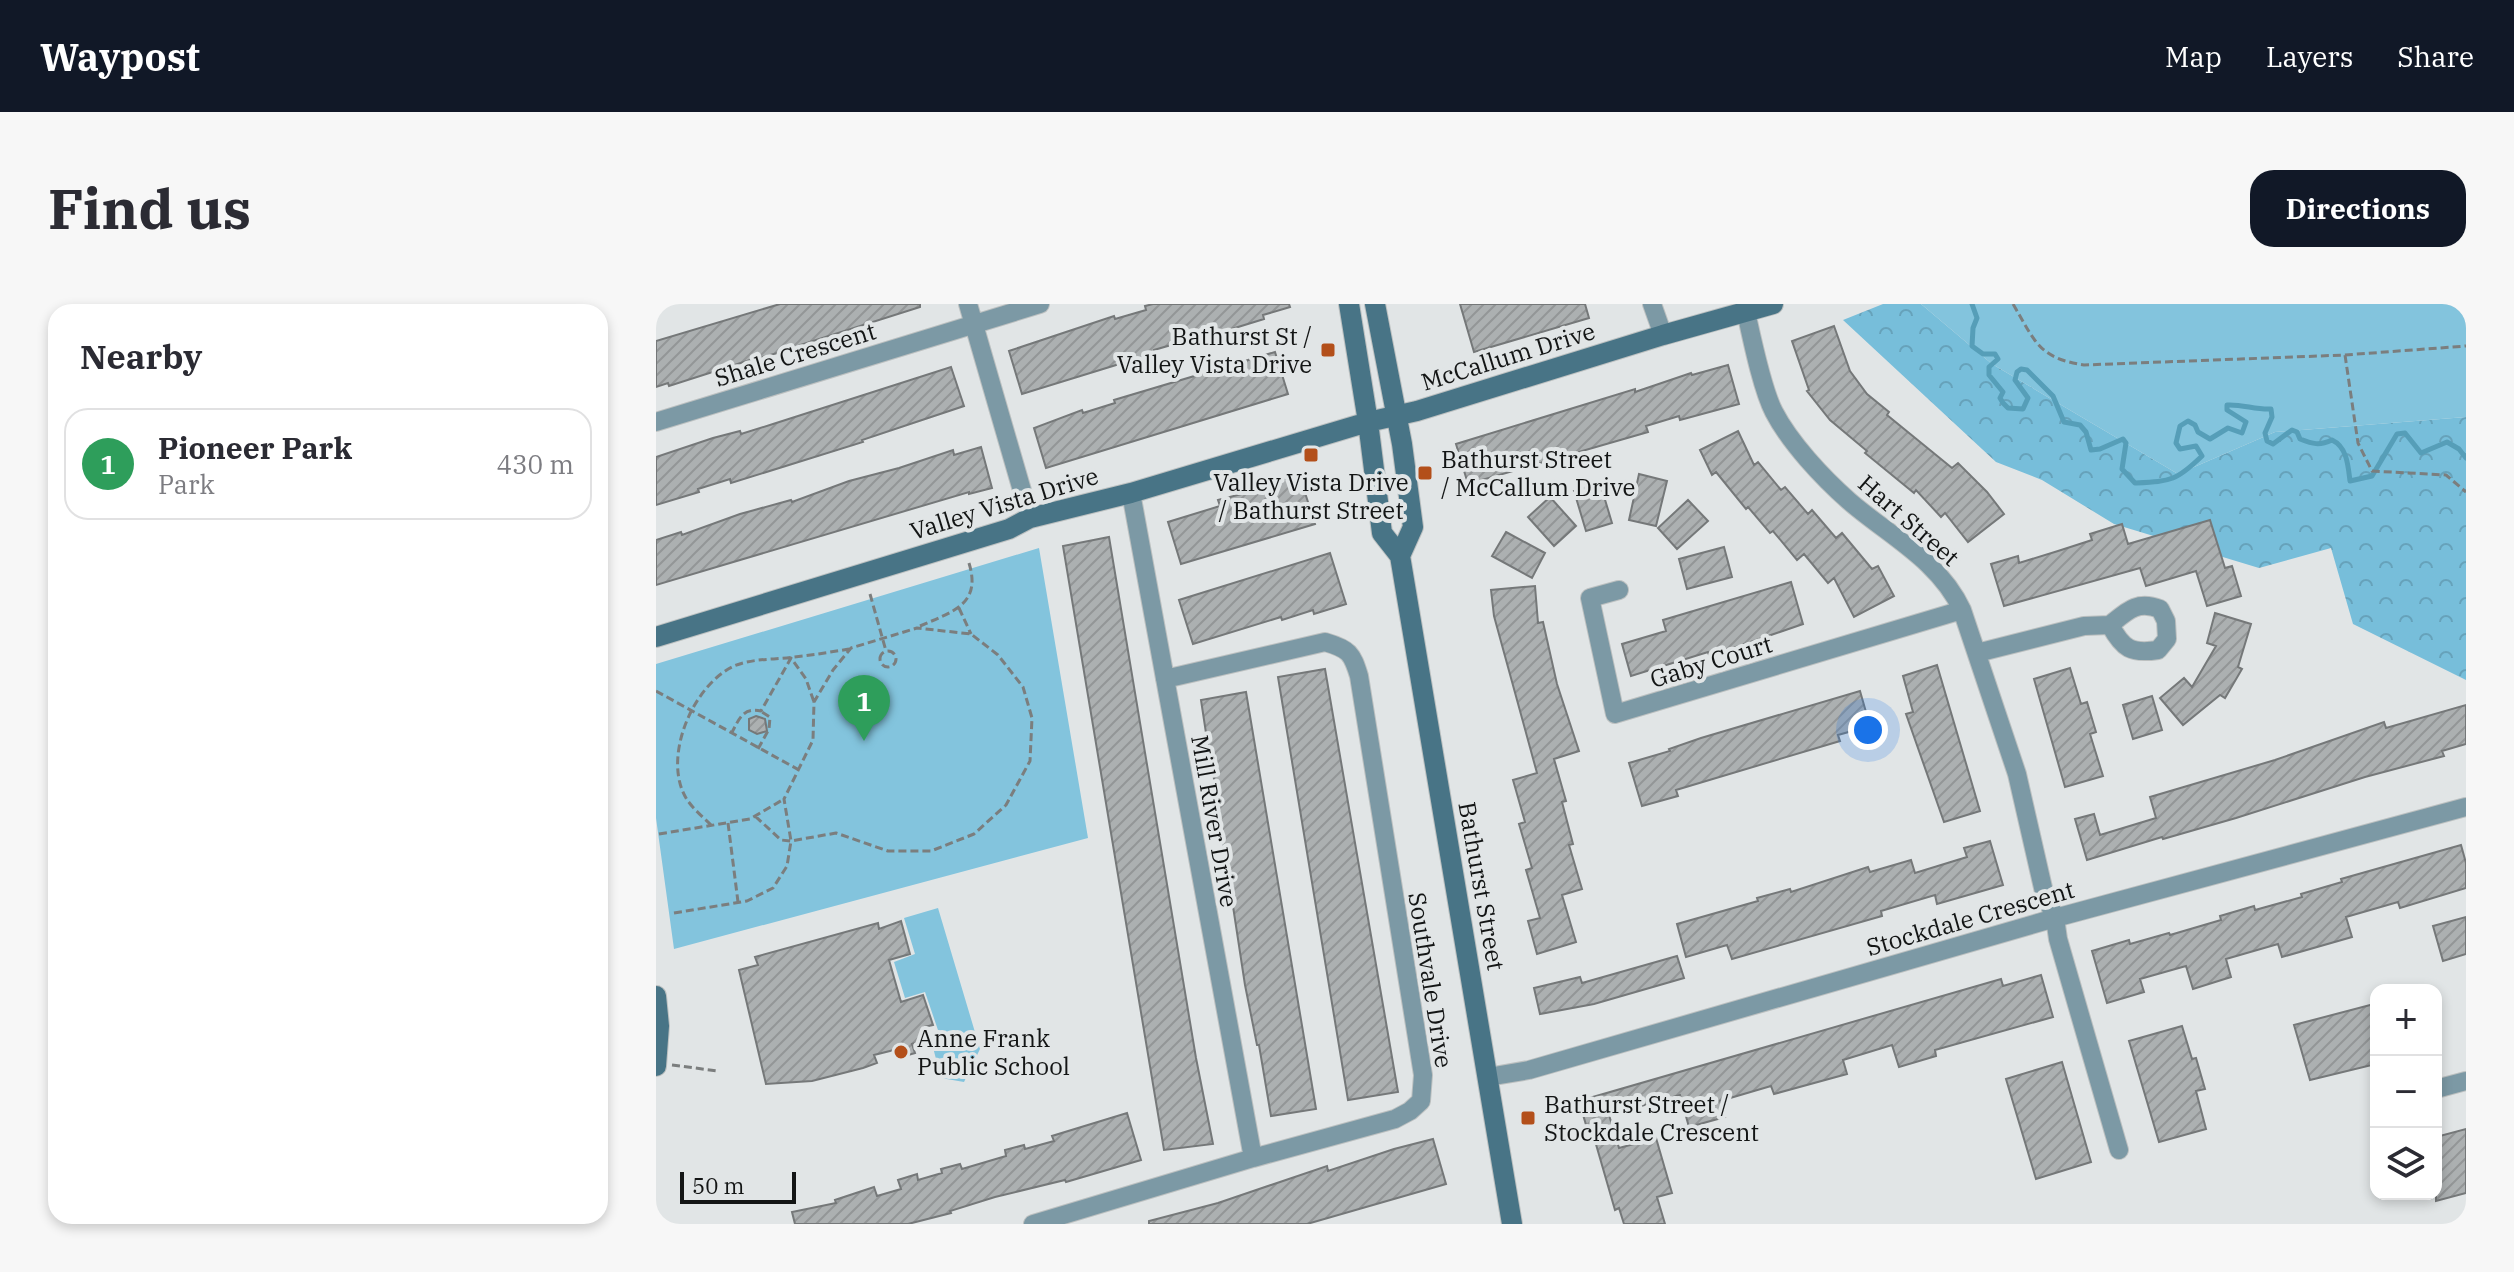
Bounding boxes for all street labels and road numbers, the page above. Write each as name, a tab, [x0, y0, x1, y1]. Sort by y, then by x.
street label: Shale Crescent	[710, 314, 880, 394]
street label: McCallum Drive	[1417, 314, 1599, 398]
street label: Valley Vista Drive	[906, 459, 1102, 547]
street label: Hart Street	[1852, 467, 1966, 573]
street label: Gaby Court	[1646, 627, 1776, 695]
street label: Mill River Drive	[1184, 732, 1246, 910]
street label: Bathurst Street	[1451, 799, 1513, 973]
street label: Stockdale Crescent	[1862, 873, 2078, 963]
street label: Southvale Drive	[1401, 890, 1461, 1070]

